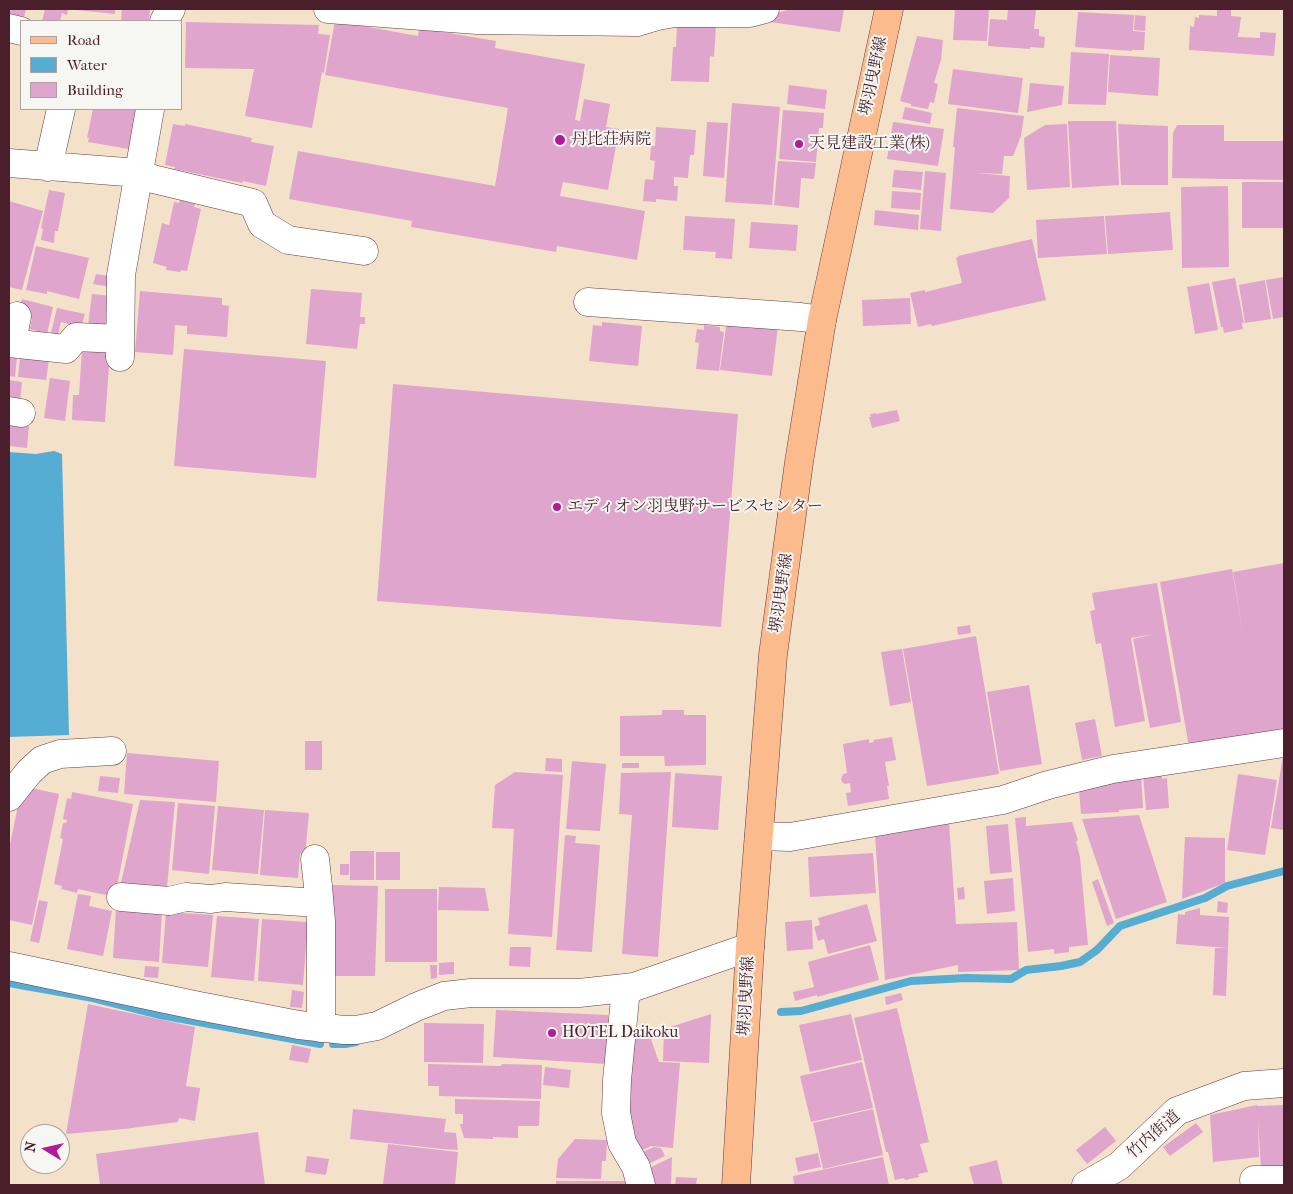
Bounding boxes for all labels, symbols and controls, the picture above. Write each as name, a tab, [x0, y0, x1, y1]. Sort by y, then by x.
legend	[20, 20, 182, 110]
text: Road	[67, 31, 100, 49]
street label: 堺羽曳野線	[856, 35, 892, 117]
text: Water	[67, 56, 107, 74]
text: Building	[67, 81, 123, 99]
place label: 丹比荘病院	[571, 130, 651, 150]
marker: 丹比荘病院	[553, 133, 567, 147]
place label: 天見建設工業(株)	[809, 134, 930, 154]
marker: 天見建設工業(株)	[793, 138, 805, 150]
place label: エディオン羽曳野サービスセンター	[567, 497, 823, 517]
marker: エディオン羽曳野サービスセンター	[551, 501, 563, 513]
street label: 堺羽曳野線	[767, 552, 797, 634]
street label: 堺羽曳野線	[735, 956, 759, 1036]
place label: HOTEL Daikoku	[562, 1023, 678, 1043]
marker: HOTEL Daikoku	[546, 1027, 558, 1039]
street label: 竹内街道	[1124, 1107, 1184, 1163]
north arrow	[20, 1124, 70, 1174]
text: N	[21, 1140, 40, 1153]

